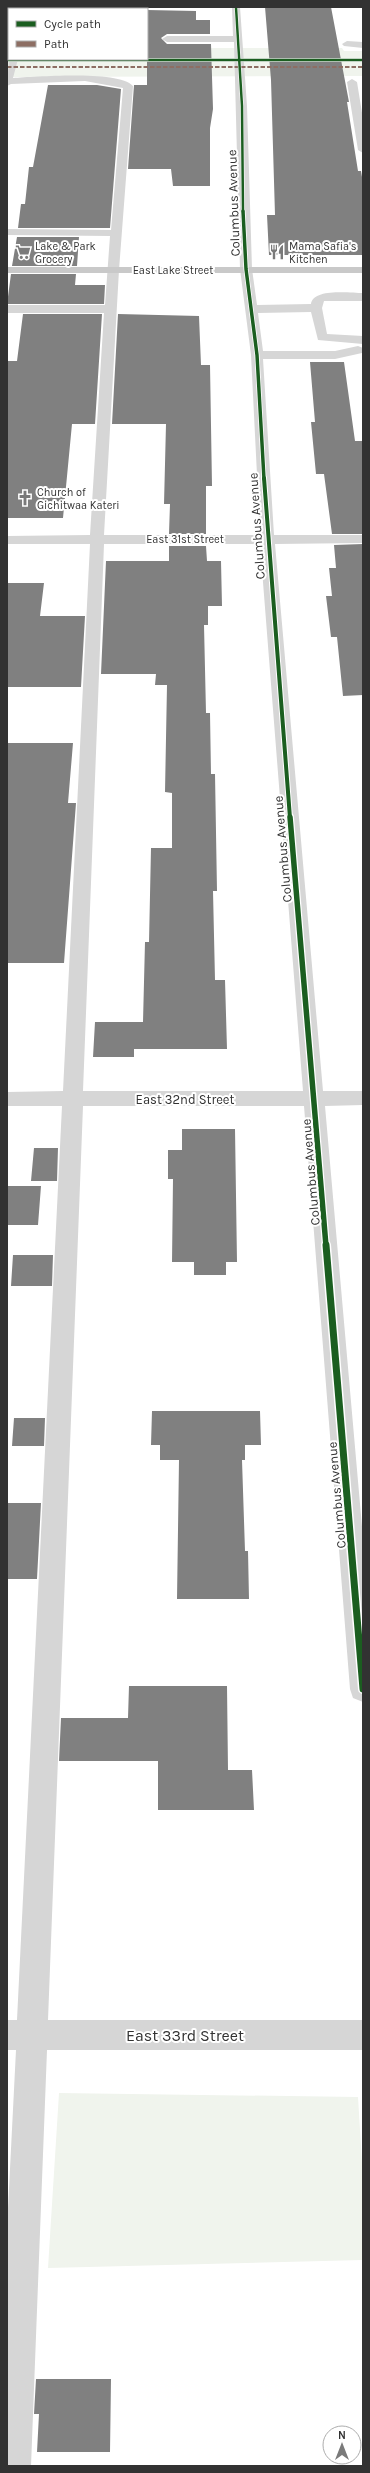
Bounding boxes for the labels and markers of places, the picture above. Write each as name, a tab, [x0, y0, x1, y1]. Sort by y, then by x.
place label: Lake & Park Grocery	[35, 240, 96, 266]
place label: Mama Safia's Kitchen	[289, 240, 357, 266]
supermarket icon: Lake & Park Grocery	[14, 243, 32, 261]
restaurant icon: Mama Safia's Kitchen	[268, 243, 286, 261]
place label: Church of Gichitwaa Kateri	[37, 486, 120, 512]
church icon: Church of Gichitwaa Kateri	[16, 489, 34, 507]

